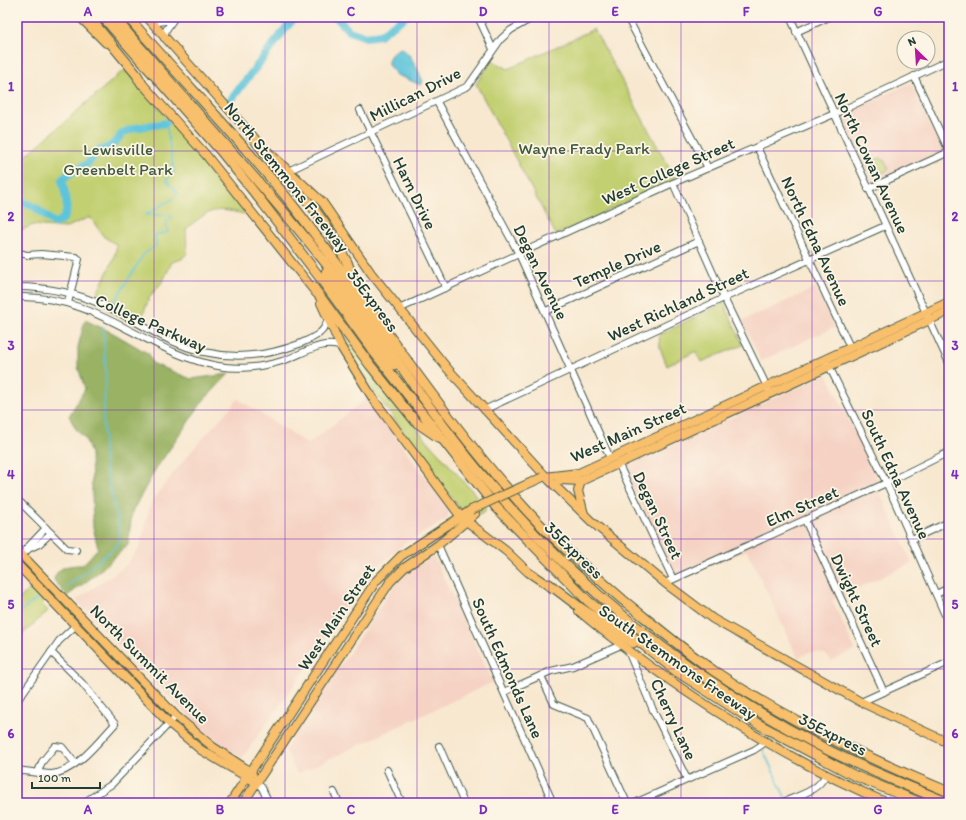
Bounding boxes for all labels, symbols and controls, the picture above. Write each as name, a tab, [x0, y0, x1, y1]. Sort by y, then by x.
text: A	[83, 4, 93, 19]
text: B	[216, 4, 225, 19]
text: C	[347, 4, 356, 19]
text: D	[479, 4, 488, 19]
text: E	[611, 4, 619, 19]
text: F	[743, 4, 750, 19]
text: G	[874, 4, 883, 19]
north arrow	[896, 30, 936, 70]
text: N	[906, 34, 918, 49]
street label: Millican Drive	[366, 62, 464, 126]
text: 1	[8, 79, 14, 94]
text: 1	[952, 79, 958, 94]
street label: North Cowan Avenue	[831, 89, 913, 237]
street label: North Stemmons Freeway	[220, 98, 354, 256]
street label: West College Street	[599, 133, 738, 209]
park label: Wayne Frady Park	[518, 138, 650, 158]
park label: Lewisville Greenbelt Park	[63, 139, 173, 179]
street label: Harn Drive	[389, 153, 441, 233]
street label: North Edna Avenue	[777, 173, 855, 309]
text: 2	[8, 209, 15, 224]
text: 2	[952, 209, 959, 224]
street label: Degan Avenue	[509, 221, 573, 323]
street label: Temple Drive	[570, 236, 664, 292]
street label: West Richland Street	[604, 262, 752, 346]
street label: 35Express	[343, 264, 403, 336]
street label: College Parkway	[92, 290, 210, 356]
text: 3	[7, 338, 15, 353]
text: 3	[951, 338, 959, 353]
street label: West Main Street	[567, 398, 689, 466]
street label: South Edna Avenue	[857, 406, 935, 542]
text: 4	[7, 467, 15, 482]
text: 4	[951, 467, 959, 482]
street label: Degan Street	[629, 468, 687, 563]
street label: Elm Street	[763, 481, 842, 531]
street label: 35Express	[540, 517, 608, 583]
street label: Dwight Street	[827, 550, 887, 650]
street label: West Main Street	[293, 560, 379, 674]
street label: South Edmonds Lane	[468, 595, 548, 741]
text: 5	[8, 597, 15, 612]
text: 5	[952, 597, 959, 612]
street label: North Summit Avenue	[86, 600, 214, 728]
street label: South Stemmons Freeway	[595, 600, 761, 724]
street label: Cherry Lane	[646, 675, 702, 763]
street label: 35Express	[795, 708, 871, 760]
text: 6	[8, 726, 15, 741]
text: 6	[952, 726, 959, 741]
scale bar	[32, 764, 100, 790]
text: 100 m	[38, 771, 71, 785]
text: A	[83, 802, 93, 817]
text: B	[216, 802, 225, 817]
text: C	[347, 802, 356, 817]
text: D	[479, 802, 488, 817]
text: E	[611, 802, 619, 817]
text: F	[743, 802, 750, 817]
text: G	[874, 802, 883, 817]

